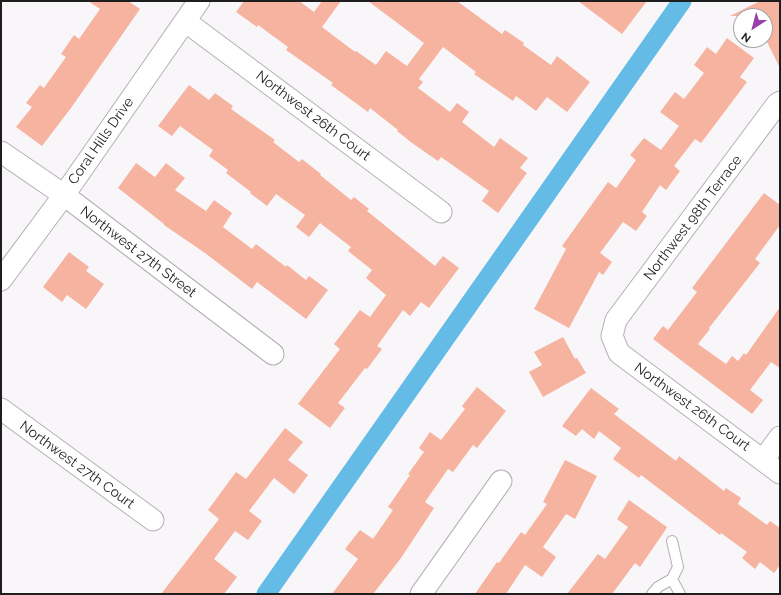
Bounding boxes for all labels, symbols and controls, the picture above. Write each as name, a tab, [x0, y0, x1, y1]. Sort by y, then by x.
north arrow	[733, 8, 773, 48]
text: N	[739, 30, 753, 45]
street label: Northwest 26th Court	[252, 67, 374, 165]
street label: Coral Hills Drive	[65, 94, 137, 188]
street label: Northwest 98th Terrace	[640, 152, 746, 284]
street label: Northwest 27th Street	[77, 203, 199, 301]
street label: Northwest 26th Court	[631, 359, 753, 455]
street label: Northwest 27th Court	[16, 418, 138, 512]

